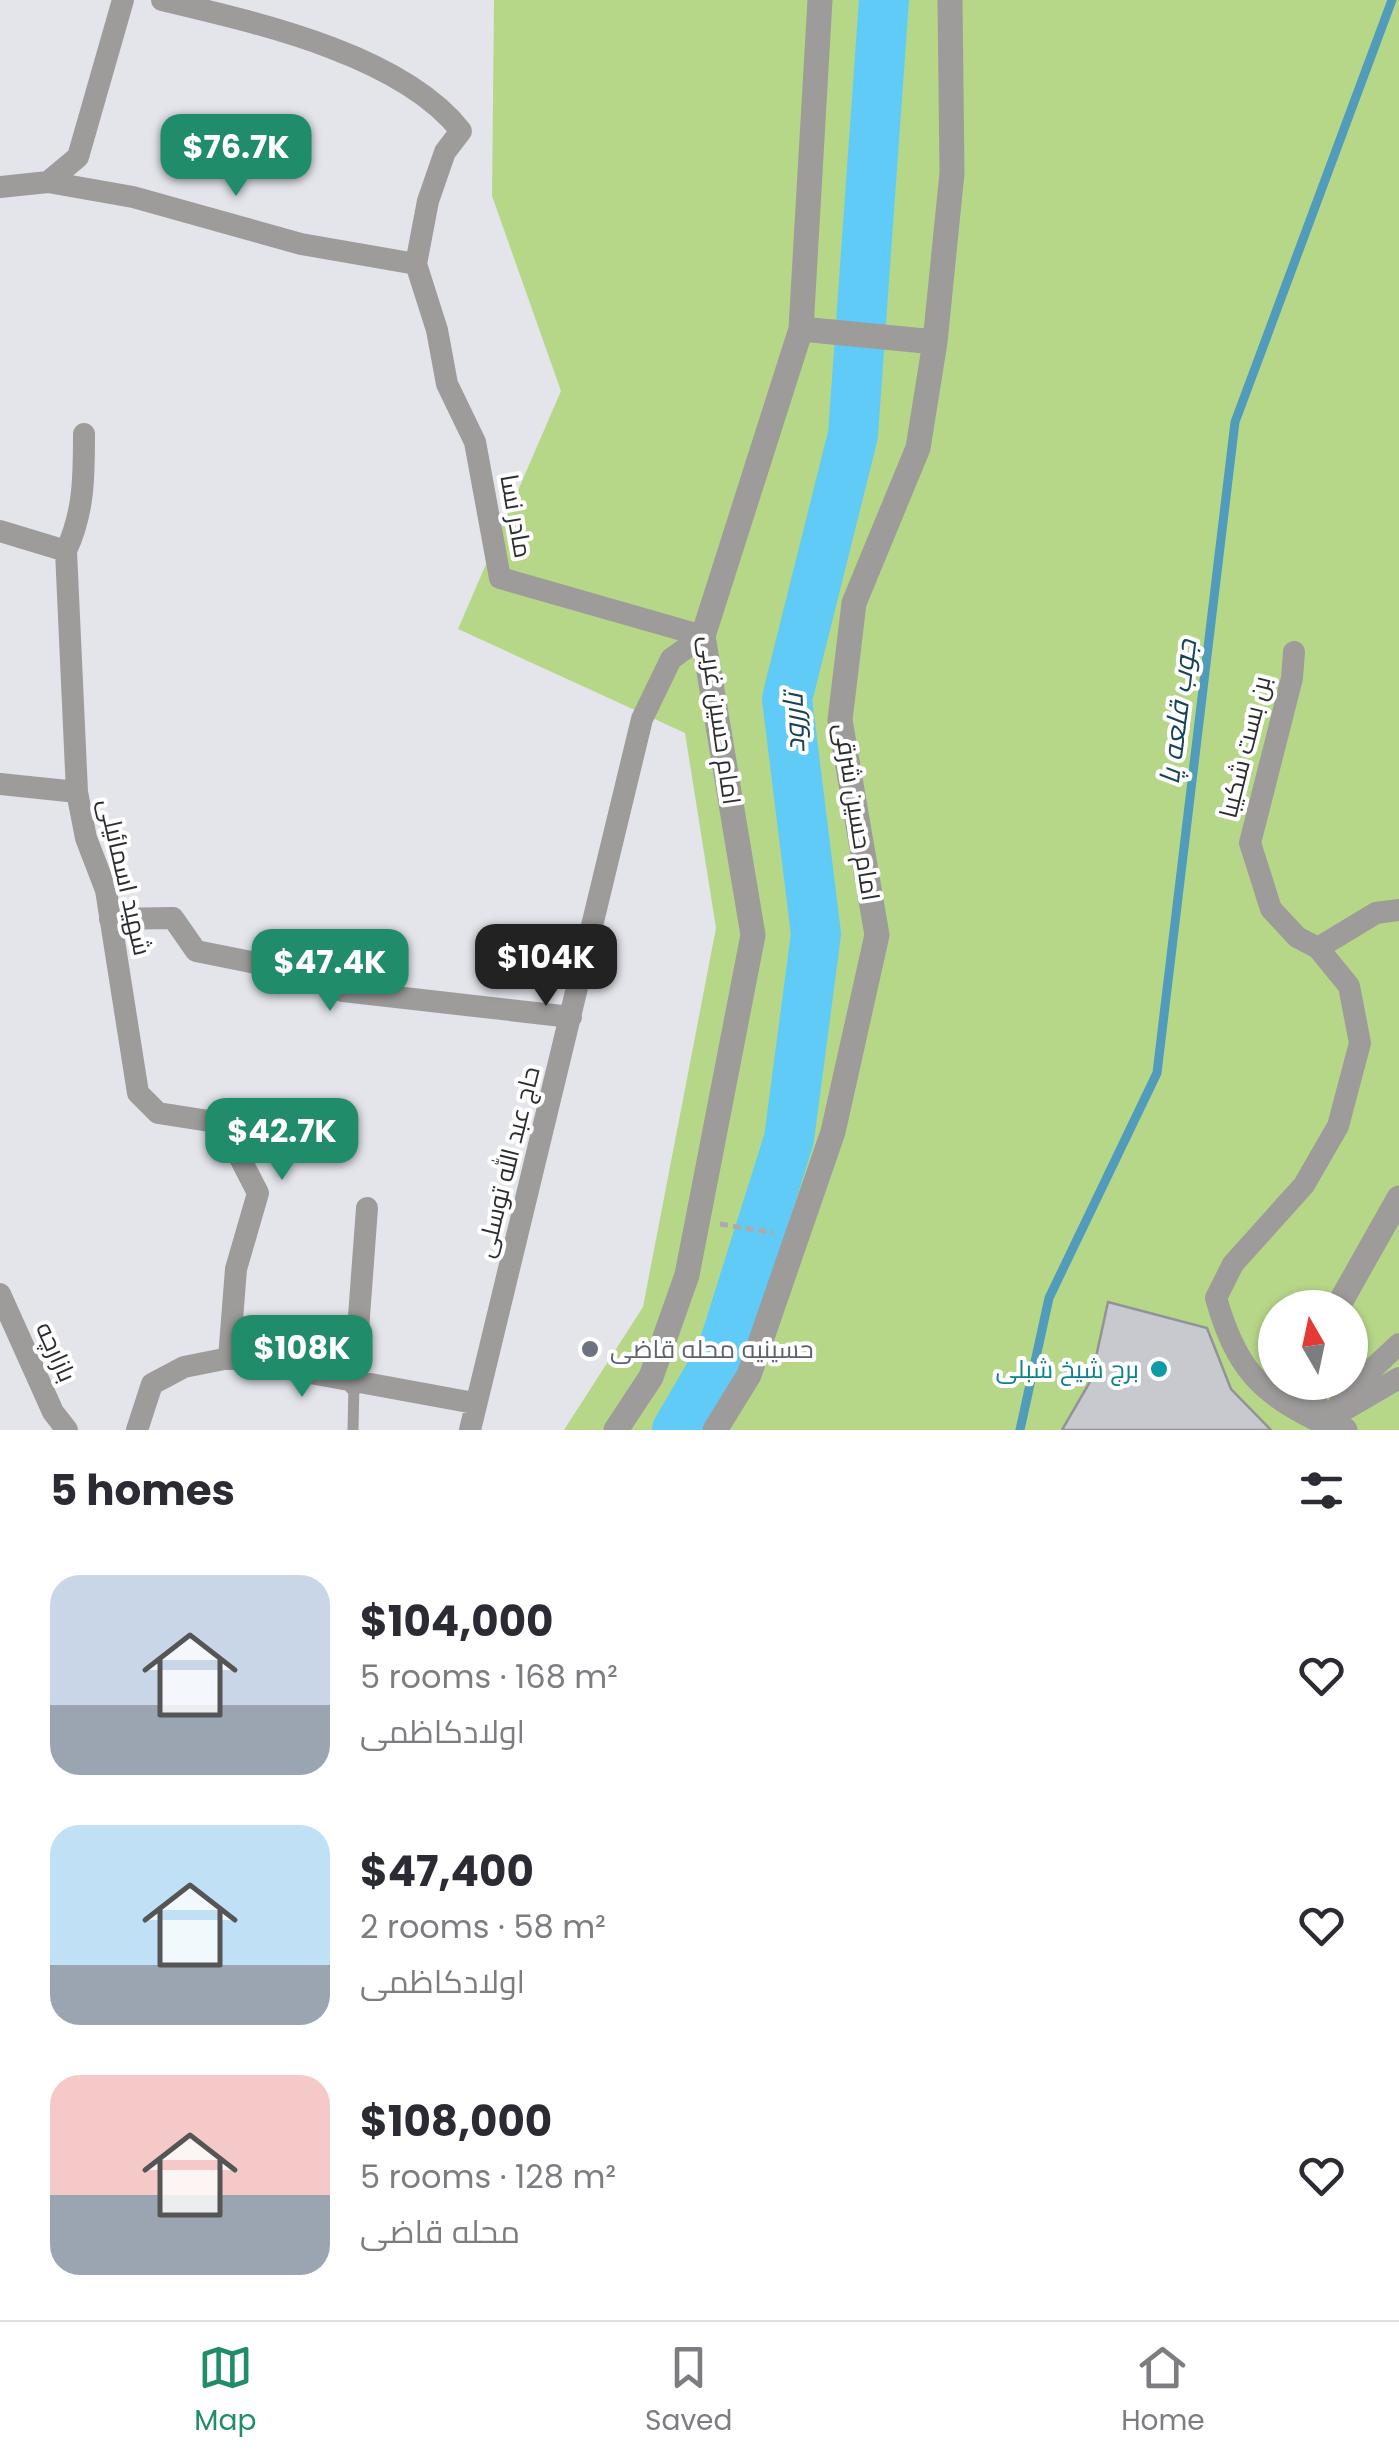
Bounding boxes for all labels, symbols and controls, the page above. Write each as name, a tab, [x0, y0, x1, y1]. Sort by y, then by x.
pin: $76.7K	[155, 114, 317, 199]
text: $76.7K	[182, 124, 290, 169]
street label: مادر نسا	[491, 471, 541, 561]
street label: امام حسین غربی	[691, 633, 749, 807]
water label: جوب قلعه پا	[1150, 636, 1206, 787]
street label: بن بست شکیبا	[1210, 672, 1280, 822]
water label: تاررود	[773, 688, 815, 753]
street label: امام حسین شرقی	[826, 721, 888, 903]
street label: شهید اسمائیلی	[90, 795, 160, 959]
pin: $104K	[476, 924, 616, 1009]
pin: $47.4K	[249, 929, 411, 1014]
text: $104K	[497, 934, 595, 979]
text: $47.4K	[274, 939, 386, 984]
street label: حاج عبد الله توسلی	[467, 1063, 549, 1261]
pin: $42.7K	[201, 1098, 363, 1183]
text: $42.7K	[227, 1108, 337, 1153]
north arrow	[1258, 1290, 1368, 1400]
map controls	[1258, 1290, 1368, 1400]
pin: $108K	[232, 1315, 372, 1400]
street label: بازارچه	[27, 1316, 85, 1388]
text: $108K	[254, 1325, 351, 1370]
place label: حسینیه محله قاضی	[610, 1332, 814, 1367]
marker: حسینیه محله قاضی	[579, 1338, 601, 1360]
place label: برج شیخ شبلی	[995, 1352, 1139, 1387]
marker: برج شیخ شبلی	[1148, 1358, 1170, 1380]
text: 5 homes	[50, 1461, 235, 1520]
icon: filters	[1294, 1463, 1349, 1518]
text: $104,000	[360, 1592, 553, 1651]
icon: home	[130, 1615, 250, 1735]
icon: heart	[1294, 1648, 1349, 1703]
text: 5 rooms · 168 m²	[360, 1654, 618, 1699]
text: اولادکاظمی	[360, 1709, 525, 1754]
text: $47,400	[360, 1842, 534, 1901]
icon: home	[130, 1865, 250, 1985]
icon: heart	[1294, 1898, 1349, 1953]
text: 2 rooms · 58 m²	[360, 1904, 606, 1949]
text: اولادکاظمی	[360, 1959, 525, 2004]
text: $108,000	[360, 2092, 552, 2151]
icon: home	[130, 2115, 250, 2235]
icon: heart	[1294, 2148, 1349, 2203]
text: 5 rooms · 128 m²	[360, 2154, 616, 2199]
text: محله قاضی	[360, 2209, 520, 2254]
tab: Map	[194, 2340, 256, 2442]
tab: Saved	[645, 2340, 732, 2442]
tab: Home	[1121, 2340, 1205, 2442]

